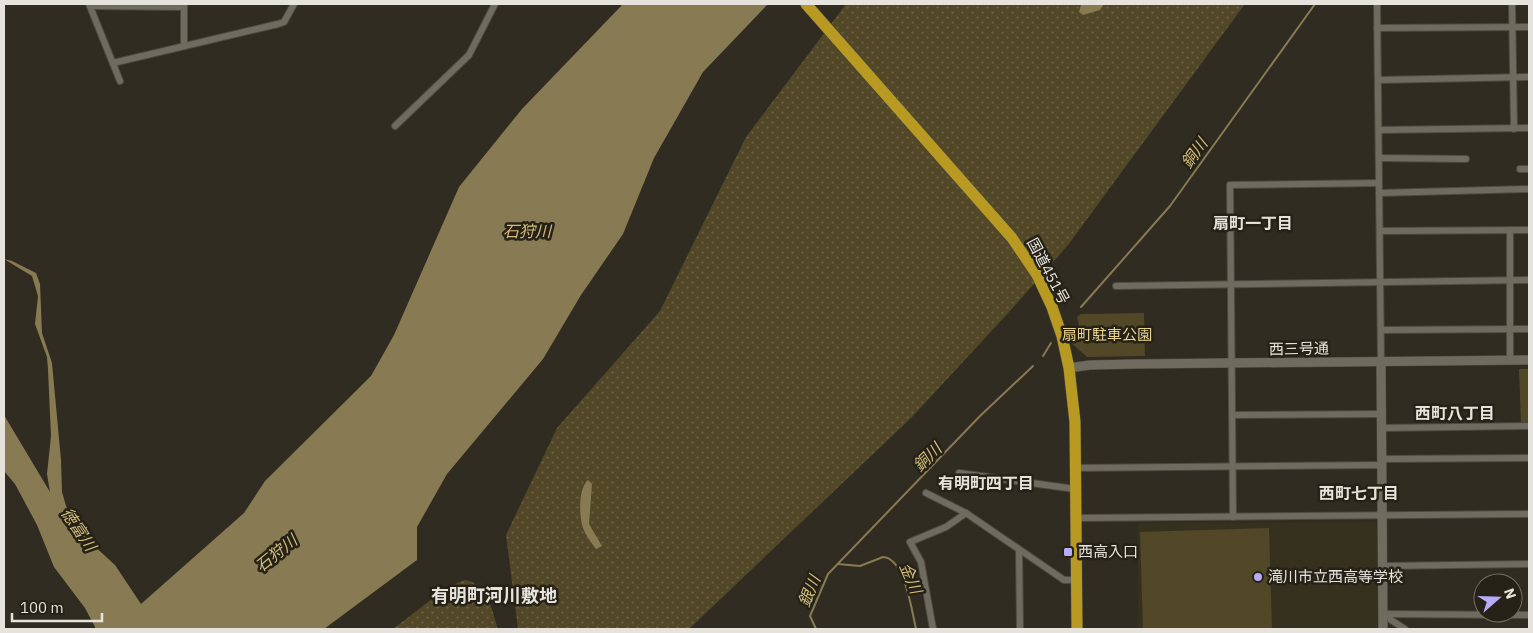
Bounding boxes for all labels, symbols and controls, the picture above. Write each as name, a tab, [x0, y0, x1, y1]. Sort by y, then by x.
water label: 銅川	[1177, 133, 1213, 172]
district label: 扇町一丁目	[1213, 213, 1293, 233]
water label: 石狩川	[503, 221, 553, 241]
street label: 国道451号	[1023, 235, 1074, 307]
park label: 扇町駐車公園	[1062, 325, 1152, 344]
street label: 西三号通	[1269, 338, 1329, 359]
district label: 西町八丁目	[1415, 403, 1495, 423]
water label: 銅川	[909, 437, 947, 475]
district label: 有明町四丁目	[938, 473, 1034, 493]
district label: 西町七丁目	[1319, 483, 1399, 503]
water label: 徳富川	[57, 504, 102, 556]
water label: 石狩川	[251, 529, 302, 576]
place label: 西高入口	[1078, 542, 1138, 561]
marker: 西高入口	[1062, 546, 1074, 558]
water label: 金川	[896, 559, 927, 598]
place label: 滝川市立西高等学校	[1268, 567, 1403, 586]
water label: 銀川	[794, 571, 825, 610]
marker: 滝川市立西高等学校	[1252, 571, 1264, 583]
north arrow	[1473, 573, 1523, 623]
district label: 有明町河川敷地	[431, 584, 557, 607]
text: N	[1500, 586, 1520, 601]
scale bar	[12, 590, 102, 622]
text: 100 m	[20, 598, 64, 617]

